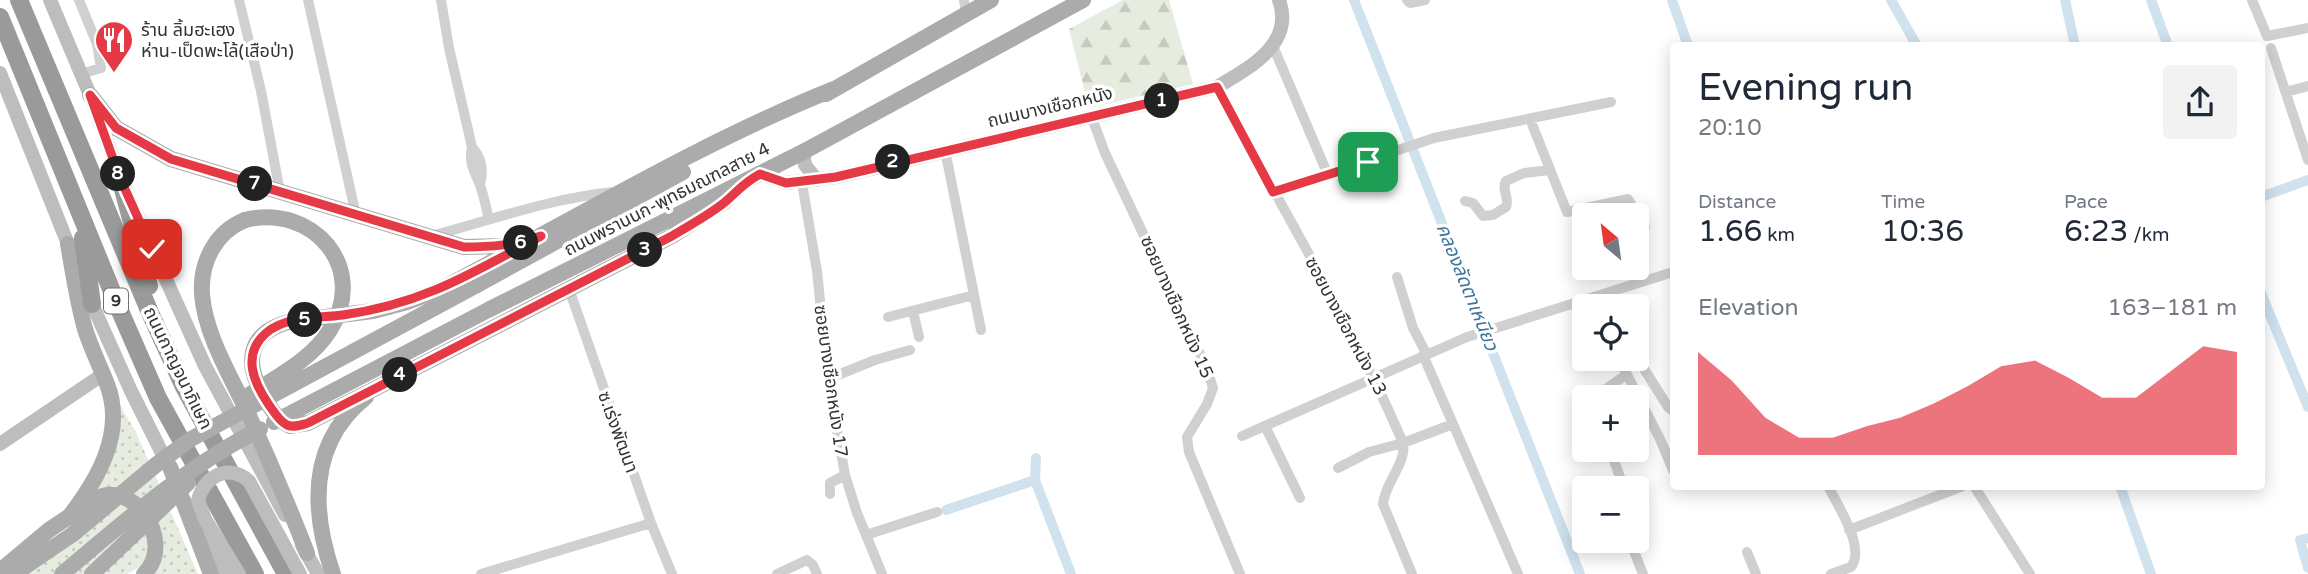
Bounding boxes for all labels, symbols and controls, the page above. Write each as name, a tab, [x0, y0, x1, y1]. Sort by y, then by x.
place label: ร้าน ลิ้มฮะเฮง ห่าน-เป็ดพะโล้(เสือป่า)	[141, 18, 294, 62]
restaurant icon: ร้าน ลิ้มฮะเฮง ห่าน-เป็ดพะโล้(เสือป่า)	[93, 19, 135, 74]
text: Evening run	[1698, 65, 1913, 111]
button: share	[2163, 65, 2237, 139]
street label: ถนนบางเชือกหนัง	[985, 82, 1115, 132]
pin: 1	[1144, 84, 1180, 119]
text: 1	[1156, 89, 1167, 111]
text: 20:10	[1698, 114, 1762, 142]
pin	[1338, 132, 1398, 192]
street label: ถนนพรานนก-พุทธมณฑลสาย 4	[560, 137, 774, 261]
icon: arrive	[1349, 143, 1387, 181]
pin: 2	[876, 144, 910, 180]
text: 2	[887, 150, 898, 172]
pin: 8	[100, 156, 136, 192]
text: 8	[112, 162, 123, 184]
pin: 7	[238, 166, 272, 202]
text: 7	[249, 172, 260, 194]
text: Distance	[1698, 191, 1776, 213]
text: Time	[1881, 191, 1925, 213]
text: Pace	[2064, 191, 2108, 213]
north arrow	[1572, 203, 1648, 280]
map controls	[1572, 203, 1649, 553]
text: 1.66	[1698, 213, 1762, 250]
text: 10:36	[1881, 213, 1964, 250]
text: 6:23	[2064, 213, 2128, 250]
pin	[122, 219, 182, 279]
water label: คลองลัดตาเหนียว	[1432, 220, 1503, 354]
text: km	[1762, 224, 1795, 246]
text: /km	[2128, 224, 2169, 246]
pin: 6	[504, 226, 538, 260]
icon: check	[133, 230, 171, 268]
text: 6	[515, 231, 526, 253]
pin: 3	[628, 232, 662, 268]
street label: ซอยบางเชือกหนัง 15	[1136, 232, 1218, 382]
text: 3	[639, 238, 650, 260]
street label: ซอยบางเชือกหนัง 13	[1300, 253, 1392, 399]
road number: 9	[104, 288, 128, 314]
button: locate	[1572, 294, 1649, 371]
text: Elevation	[1698, 294, 1799, 322]
text: 163–181 m	[2108, 294, 2237, 322]
pin: 5	[288, 302, 322, 338]
street label: ถนนกาญจนาภิเษก	[139, 303, 217, 433]
street label: ซอยบางเชือกหนัง 17	[809, 303, 853, 459]
text: 5	[299, 308, 310, 330]
pin: 4	[382, 358, 418, 392]
text: 4	[394, 363, 405, 385]
button: +	[1572, 385, 1649, 462]
street label: ซ.เร่งพัฒนา	[593, 388, 643, 476]
button: −	[1572, 476, 1649, 553]

